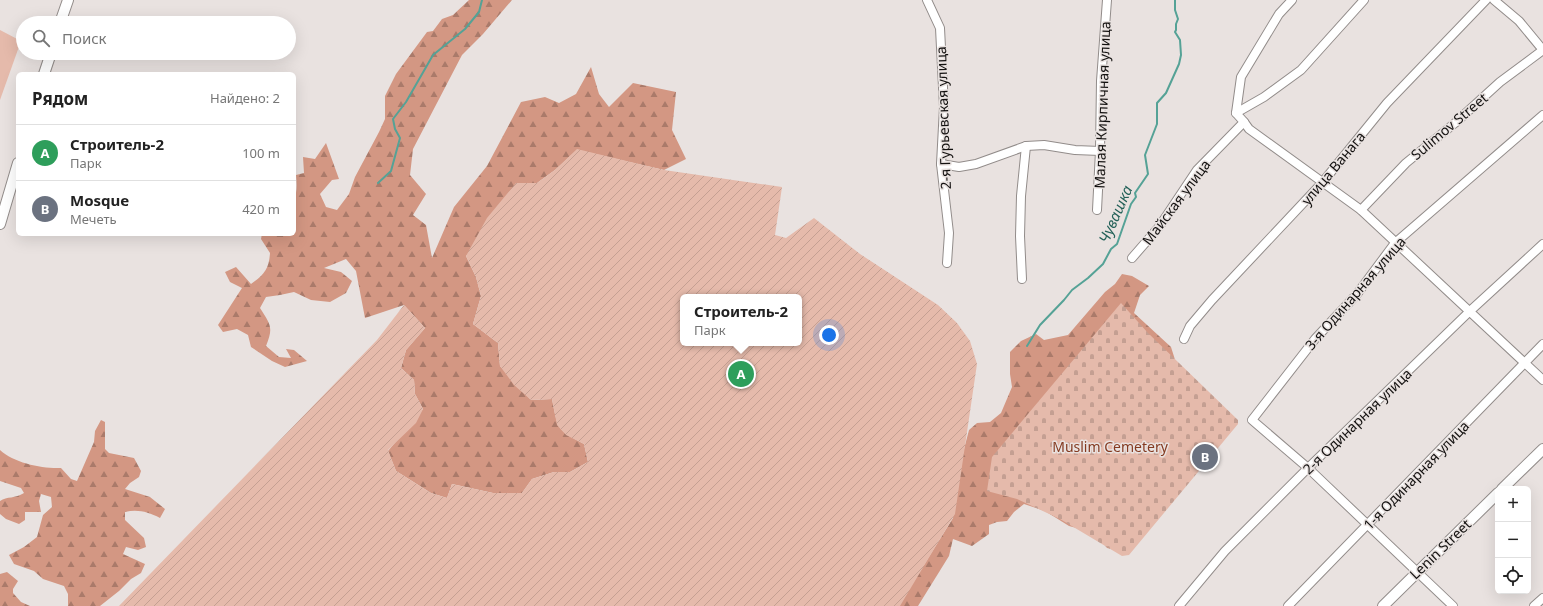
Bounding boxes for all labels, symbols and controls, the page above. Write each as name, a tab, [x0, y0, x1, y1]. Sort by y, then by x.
search box	[16, 16, 296, 60]
street label: Малая Кирпичная улица	[1090, 21, 1114, 189]
icon: search	[30, 27, 52, 49]
text: Поиск	[62, 28, 107, 48]
street label: 2-я Гурьевская улица	[931, 46, 955, 190]
text: Рядом	[32, 87, 88, 110]
street label: Sulimov Street	[1407, 88, 1491, 164]
text: Найдено: 2	[210, 89, 280, 107]
street label: улица Ванага	[1297, 127, 1369, 209]
text: Строитель-2	[70, 134, 164, 154]
text: A	[41, 144, 50, 162]
text: 100 m	[242, 144, 280, 162]
text: Парк	[70, 154, 102, 172]
street label: Майская улица	[1138, 155, 1214, 249]
water label: Чувашка	[1093, 182, 1137, 246]
text: Mosque	[70, 190, 129, 210]
text: B	[41, 200, 49, 218]
text: 420 m	[242, 200, 280, 218]
text: Мечеть	[70, 210, 117, 228]
street label: 3-я Одинарная улица	[1300, 232, 1410, 354]
popup	[680, 294, 802, 346]
text: Строитель-2	[694, 301, 788, 321]
text: Парк	[694, 321, 726, 339]
your location	[819, 325, 839, 345]
pin: A	[728, 359, 754, 389]
street label: 2-я Одинарная улица	[1298, 364, 1416, 478]
street label: 1-я Одинарная улица	[1359, 416, 1473, 534]
park label: Muslim Cemetery	[1052, 437, 1169, 456]
pin: B	[1192, 442, 1218, 472]
map controls	[1495, 486, 1531, 594]
button: +	[1495, 486, 1531, 522]
street label: Lenin Street	[1405, 515, 1475, 583]
button: −	[1495, 522, 1531, 558]
button: locate	[1495, 558, 1531, 594]

